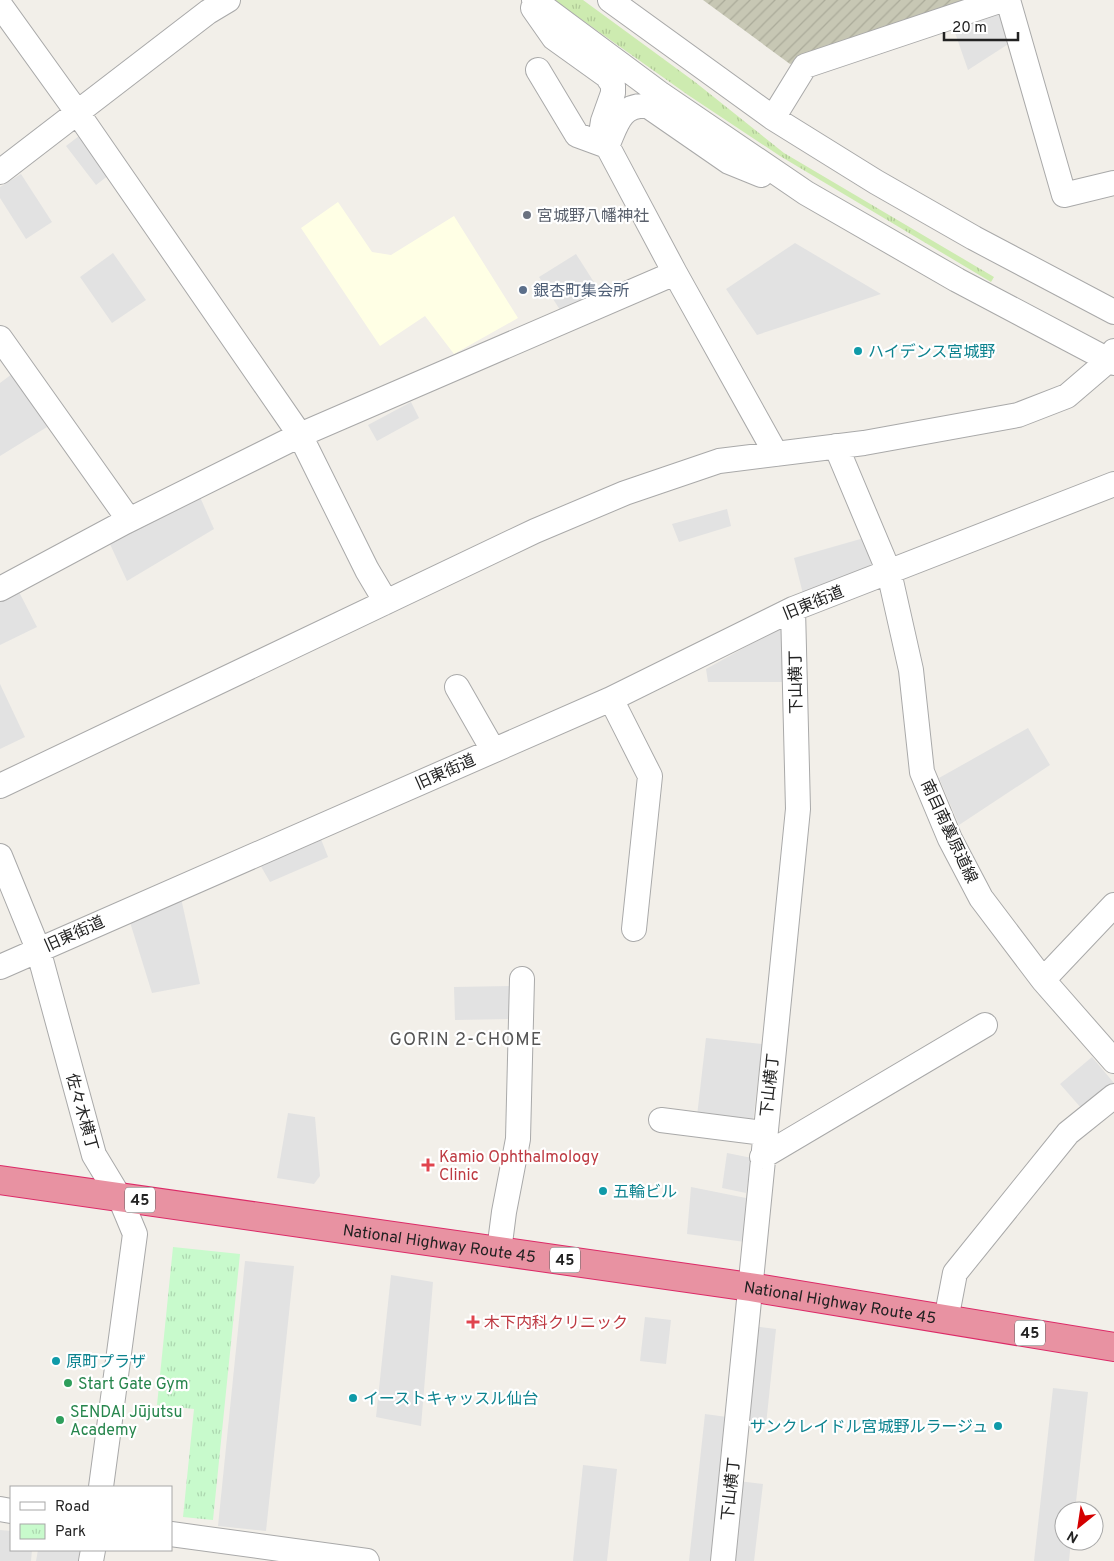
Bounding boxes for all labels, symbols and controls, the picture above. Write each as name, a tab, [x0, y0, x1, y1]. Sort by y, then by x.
scale bar	[944, 10, 1018, 42]
text: 20 m	[952, 19, 987, 38]
place label: 宮城野八幡神社	[537, 207, 649, 227]
marker: 宮城野八幡神社	[521, 209, 533, 221]
place label: 銀杏町集会所	[533, 282, 629, 302]
marker: 銀杏町集会所	[517, 284, 529, 296]
place label: ハイデンス宮城野	[868, 343, 995, 363]
marker: ハイデンス宮城野	[852, 345, 864, 357]
street label: 旧東街道	[780, 583, 847, 625]
street label: 下山横丁	[786, 650, 808, 714]
street label: 旧東街道	[413, 751, 479, 795]
street label: 南目南裏原道線	[915, 777, 981, 887]
street label: 旧東街道	[42, 913, 108, 957]
district label: GORIN 2-CHOME	[390, 1029, 542, 1052]
street label: 下山横丁	[758, 1052, 784, 1118]
street label: 佐々木横丁	[60, 1071, 102, 1154]
place label: Kamio Ophthalmology Clinic	[439, 1148, 599, 1186]
marker: Kamio Ophthalmology Clinic	[421, 1158, 435, 1172]
place label: 五輪ビル	[613, 1183, 677, 1203]
marker: 五輪ビル	[597, 1185, 609, 1197]
road number: 45	[125, 1188, 155, 1212]
street label: National Highway Route 45	[342, 1221, 537, 1268]
road number: 45	[550, 1248, 580, 1272]
street label: National Highway Route 45	[742, 1278, 937, 1330]
place label: 木下内科クリニック	[484, 1314, 628, 1334]
marker: 木下内科クリニック	[466, 1315, 480, 1329]
road number: 45	[1015, 1320, 1045, 1346]
place label: 原町プラザ	[66, 1353, 146, 1373]
marker: 原町プラザ	[50, 1355, 62, 1367]
place label: Start Gate Gym	[78, 1375, 189, 1395]
marker: Start Gate Gym	[62, 1377, 74, 1389]
place label: イーストキャッスル仙台	[363, 1390, 538, 1410]
marker: イーストキャッスル仙台	[347, 1392, 359, 1404]
place label: SENDAI Jūjutsu Academy	[70, 1403, 182, 1441]
marker: SENDAI Jūjutsu Academy	[54, 1414, 66, 1426]
place label: サンクレイドル宮城野ルラージュ	[749, 1418, 988, 1438]
marker: サンクレイドル宮城野ルラージュ	[992, 1420, 1004, 1432]
street label: 下山横丁	[719, 1456, 745, 1522]
legend	[10, 1486, 172, 1551]
text: Road	[55, 1498, 90, 1517]
north arrow	[1054, 1501, 1104, 1551]
text: Park	[55, 1523, 86, 1542]
text: N	[1065, 1526, 1082, 1546]

